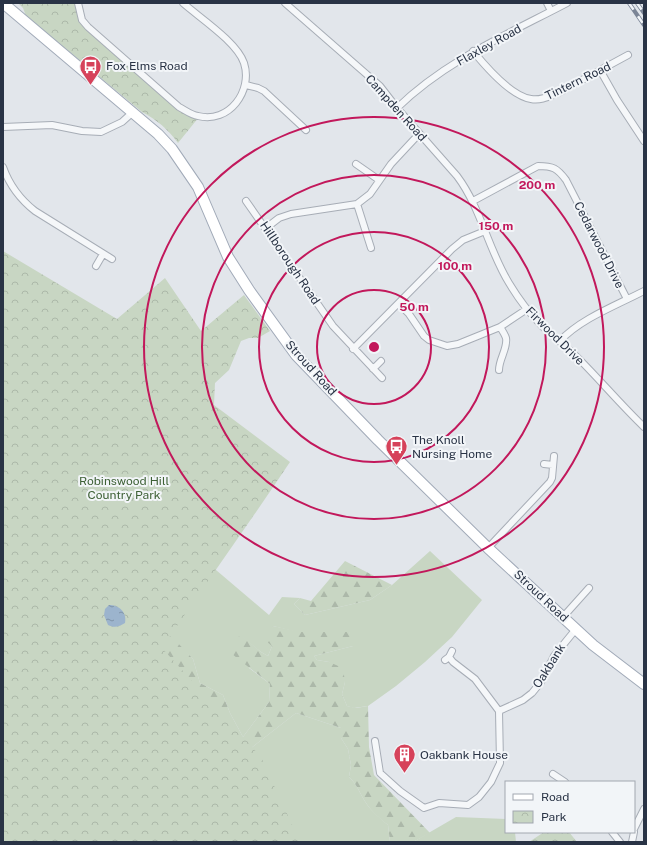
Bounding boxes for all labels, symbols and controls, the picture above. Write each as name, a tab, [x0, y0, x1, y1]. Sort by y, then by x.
street label: Flaxley Road	[454, 21, 524, 69]
bus stop icon: Fox Elms Road	[77, 53, 103, 86]
place label: Fox Elms Road	[106, 59, 188, 73]
street label: Tintern Road	[543, 59, 613, 103]
street label: Campden Road	[363, 72, 429, 144]
text: 200 m	[519, 178, 555, 192]
street label: Cedarwood Drive	[571, 199, 627, 291]
street label: Hillborough Road	[257, 219, 323, 307]
text: 150 m	[479, 219, 513, 233]
text: 100 m	[438, 259, 472, 273]
text: 50 m	[399, 300, 429, 314]
street label: Firwood Drive	[523, 304, 587, 368]
street label: Stroud Road	[283, 338, 339, 398]
centre of rings	[367, 340, 381, 354]
place label: The Knoll Nursing Home	[412, 433, 492, 461]
bus stop icon: The Knoll Nursing Home	[384, 434, 410, 467]
park label: Robinswood Hill Country Park	[79, 474, 169, 502]
street label: Stroud Road	[511, 567, 571, 625]
street label: Oakbank	[530, 641, 568, 691]
building icon: Oakbank House	[391, 742, 417, 775]
place label: Oakbank House	[420, 748, 508, 762]
legend	[505, 781, 635, 833]
text: Road	[541, 790, 569, 804]
text: Park	[541, 810, 567, 824]

